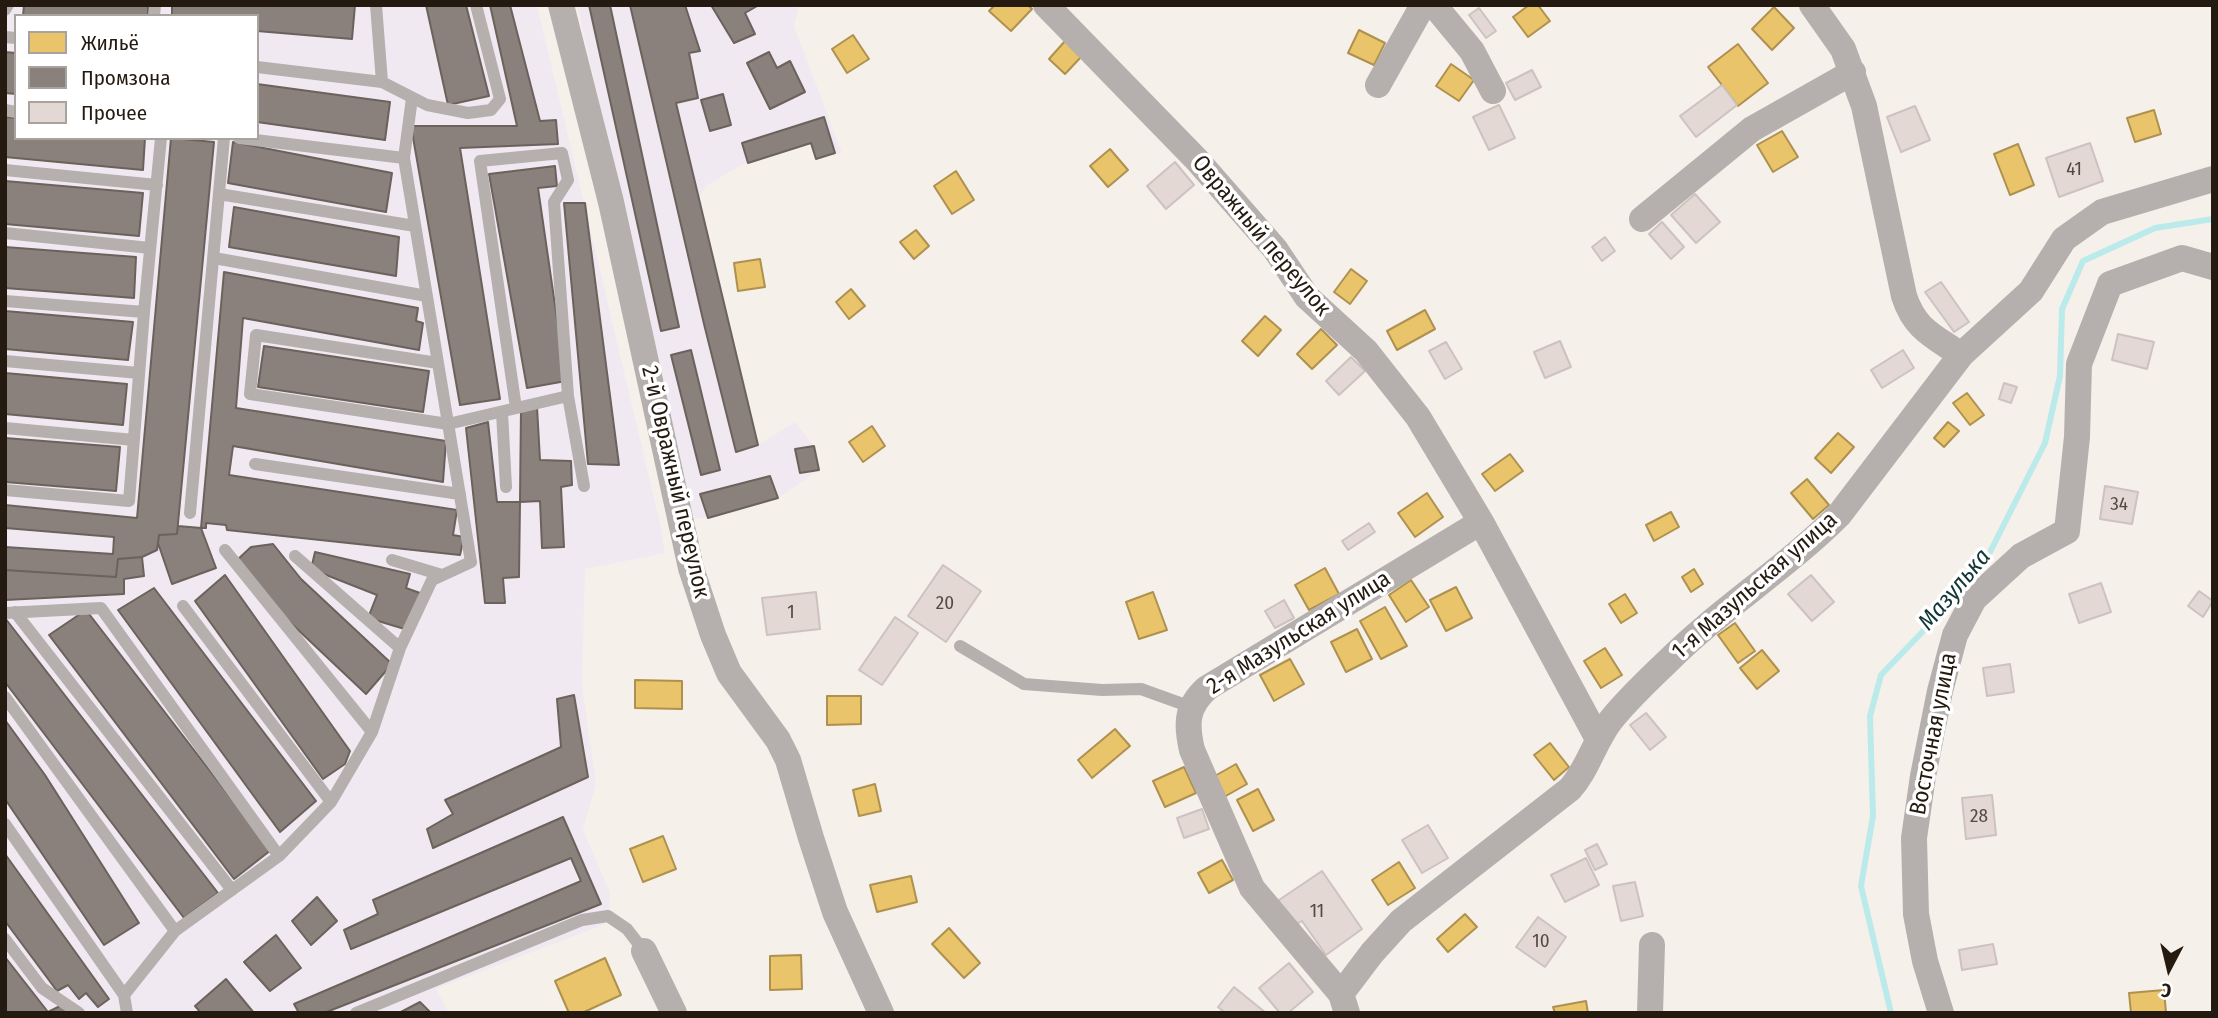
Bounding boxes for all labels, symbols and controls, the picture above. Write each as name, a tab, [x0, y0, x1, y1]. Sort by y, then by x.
legend	[14, 14, 259, 140]
text: Жильё	[81, 30, 139, 56]
text: Промзона	[81, 65, 170, 91]
text: Прочее	[81, 100, 147, 126]
street label: Овражный переулок	[1186, 150, 1336, 322]
house number: 41	[2066, 159, 2082, 181]
street label: 2-й Овражный переулок	[635, 363, 715, 601]
house number: 34	[2110, 494, 2128, 516]
street label: 1-я Мазульская улица	[1667, 507, 1843, 665]
water label: Мазулька	[1913, 543, 1997, 637]
street label: 2-я Мазульская улица	[1202, 565, 1396, 701]
house number: 20	[936, 593, 954, 615]
house number: 1	[787, 602, 795, 624]
street label: Восточная улица	[1905, 651, 1963, 817]
house number: 28	[1970, 806, 1988, 828]
house number: 11	[1310, 901, 1324, 923]
house number: 10	[1532, 931, 1550, 953]
north arrow	[2134, 934, 2204, 1004]
text: С	[2160, 978, 2173, 1002]

